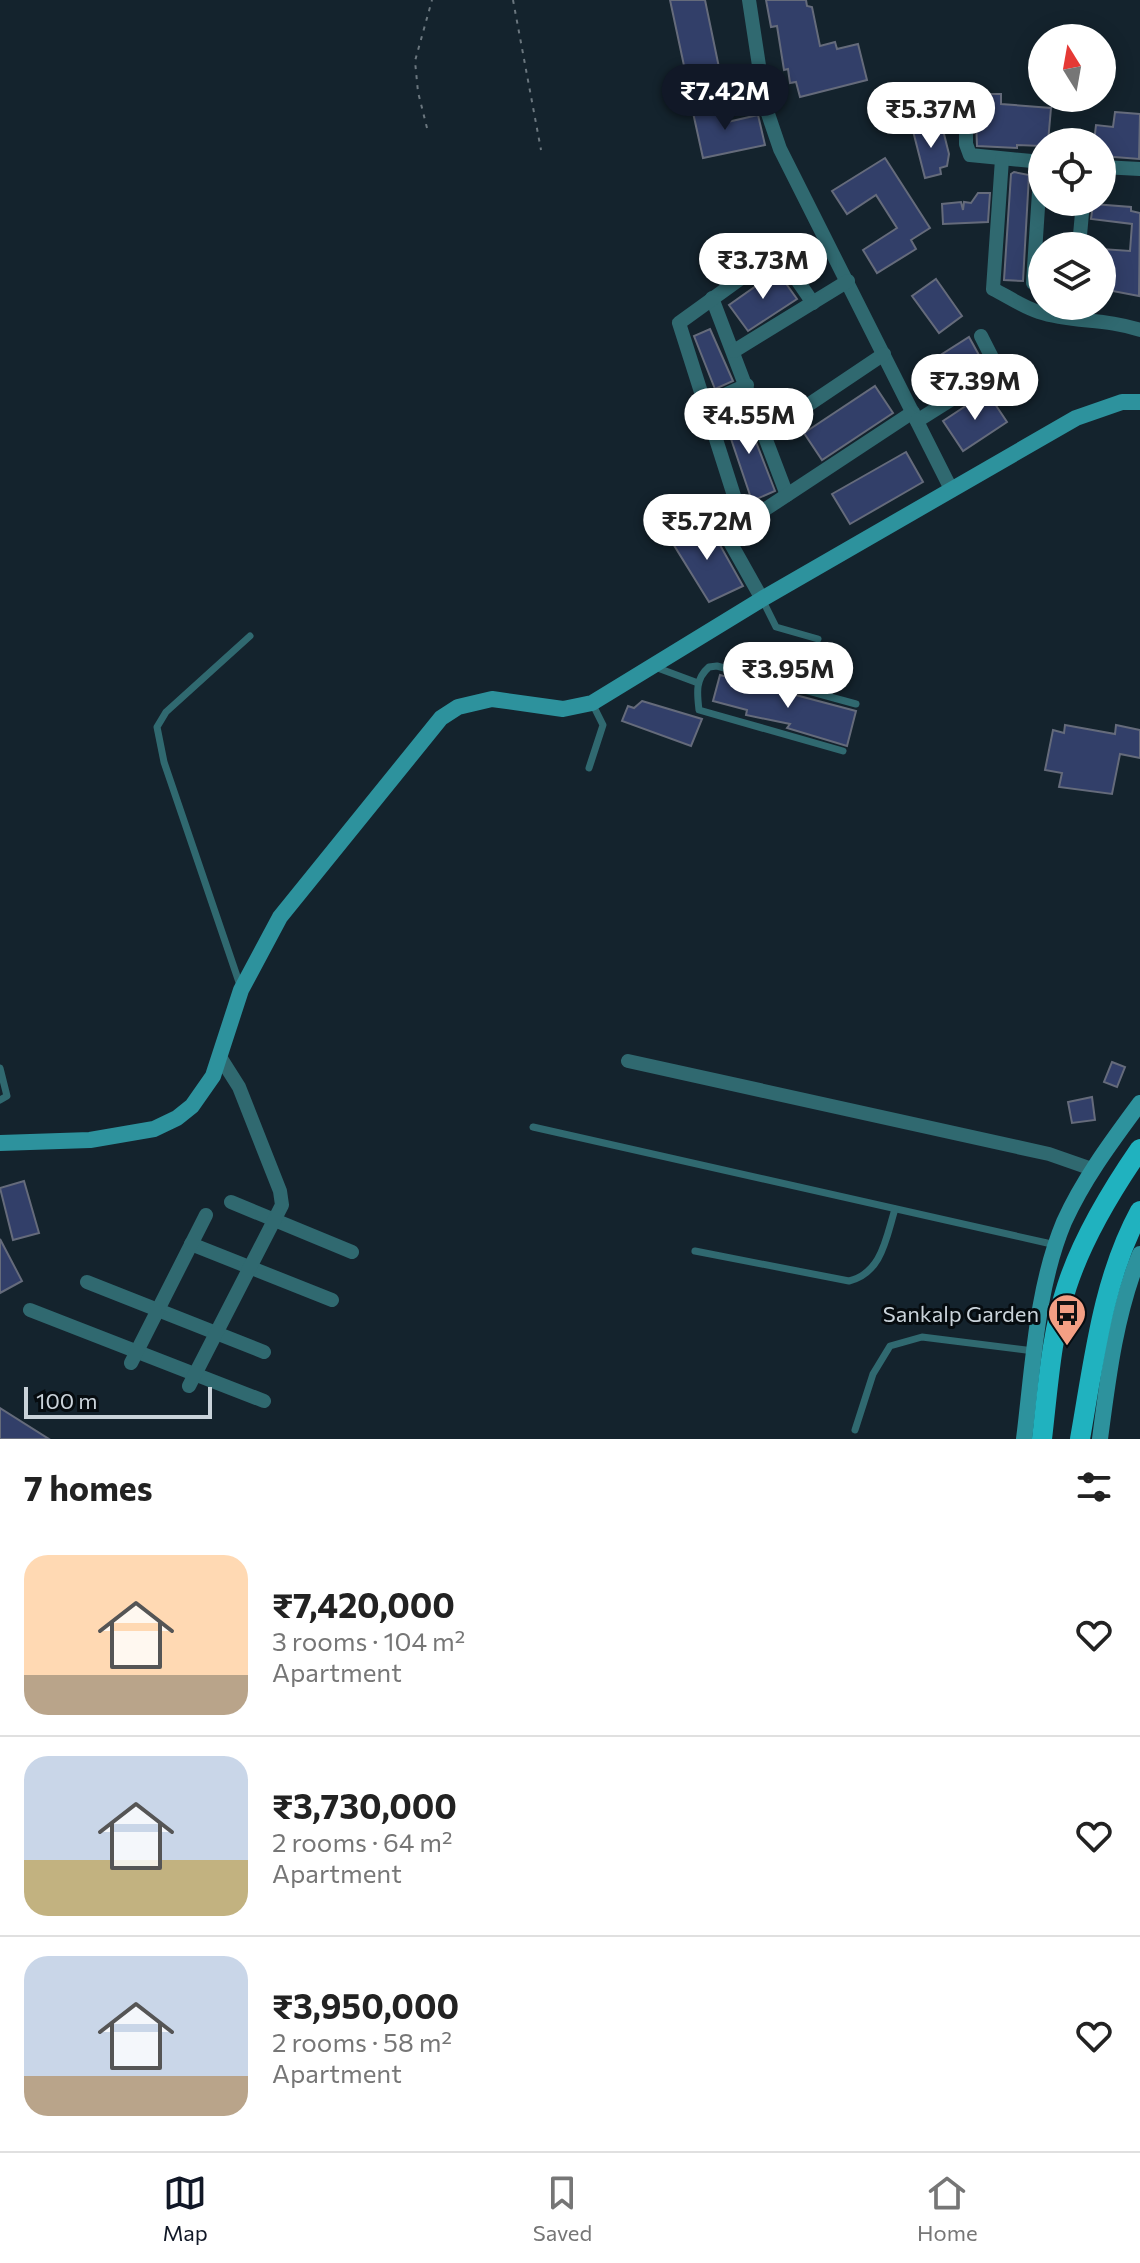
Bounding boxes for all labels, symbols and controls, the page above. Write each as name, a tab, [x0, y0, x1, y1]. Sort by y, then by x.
north arrow	[1028, 24, 1116, 112]
map controls	[1028, 24, 1116, 320]
pin: ₹7.42M	[660, 64, 790, 132]
text: ₹7.42M	[680, 74, 770, 105]
pin: ₹5.37M	[866, 82, 996, 150]
text: ₹5.37M	[885, 92, 977, 123]
button: locate	[1028, 128, 1116, 216]
button: layers	[1028, 232, 1116, 320]
pin: ₹3.73M	[698, 233, 828, 301]
text: ₹3.73M	[717, 243, 809, 274]
pin: ₹7.39M	[910, 354, 1040, 422]
text: ₹7.39M	[929, 364, 1021, 395]
pin: ₹4.55M	[684, 388, 814, 456]
text: ₹4.55M	[702, 398, 796, 429]
pin: ₹5.72M	[642, 494, 772, 562]
text: ₹5.72M	[661, 504, 753, 535]
pin: ₹3.95M	[723, 642, 853, 710]
text: ₹3.95M	[741, 652, 835, 683]
bus stop icon: Sankalp Garden	[1046, 1292, 1088, 1347]
place label: Sankalp Garden	[883, 1300, 1039, 1327]
scale bar	[24, 1383, 212, 1419]
text: 100 m	[36, 1387, 98, 1414]
icon: filters	[1072, 1465, 1116, 1509]
text: 7 homes	[24, 1466, 153, 1508]
text: ₹7,420,000	[272, 1583, 455, 1625]
icon: home	[88, 1587, 184, 1683]
icon: heart	[1072, 1613, 1116, 1657]
text: 3 rooms · 104 m²	[272, 1625, 465, 1656]
text: Apartment	[272, 1656, 402, 1687]
text: ₹3,730,000	[272, 1784, 457, 1826]
icon: home	[88, 1788, 184, 1884]
icon: heart	[1072, 1814, 1116, 1858]
text: 2 rooms · 64 m²	[272, 1826, 453, 1857]
text: Apartment	[272, 1857, 402, 1888]
text: ₹3,950,000	[272, 1984, 459, 2026]
icon: home	[88, 1988, 184, 2084]
icon: heart	[1072, 2014, 1116, 2058]
text: 2 rooms · 58 m²	[272, 2026, 452, 2057]
text: Apartment	[272, 2057, 402, 2088]
tab: Map	[162, 2171, 208, 2246]
tab: Saved	[533, 2171, 592, 2246]
tab: Home	[917, 2171, 978, 2246]

